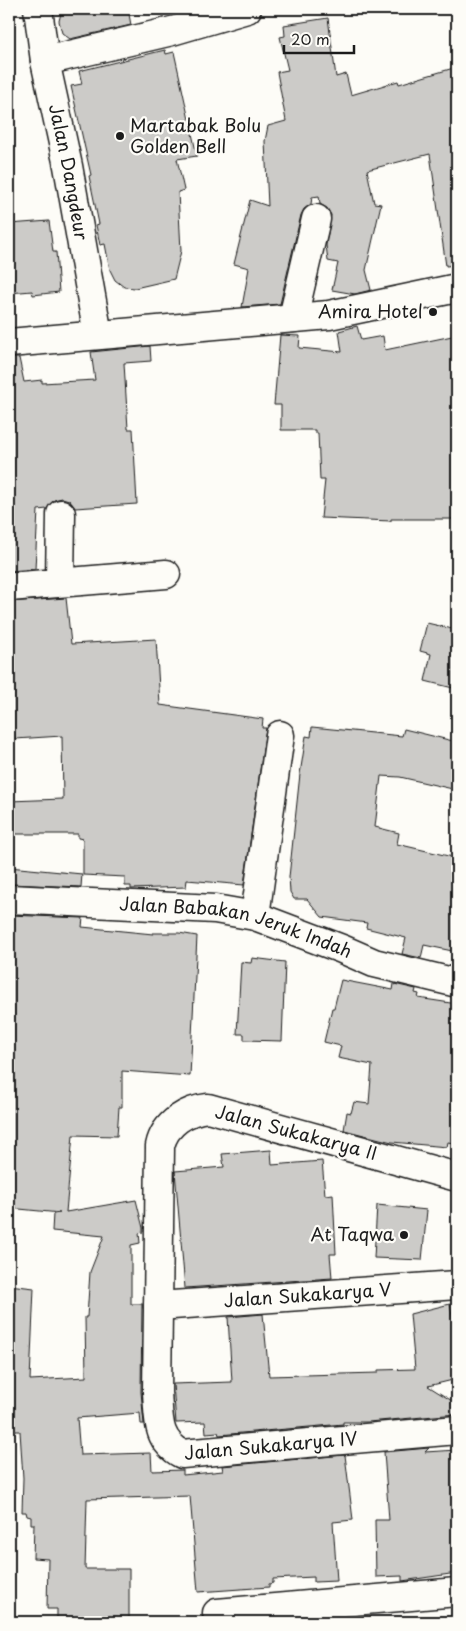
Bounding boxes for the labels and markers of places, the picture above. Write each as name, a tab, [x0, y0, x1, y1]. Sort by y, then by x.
place label: Martabak Bolu Golden Bell	[130, 111, 261, 159]
marker: Martabak Bolu Golden Bell	[114, 130, 126, 142]
place label: Amira Hotel	[318, 297, 423, 324]
marker: Amira Hotel	[427, 306, 439, 318]
place label: At Taqwa	[310, 1220, 395, 1247]
marker: At Taqwa	[398, 1229, 410, 1241]

